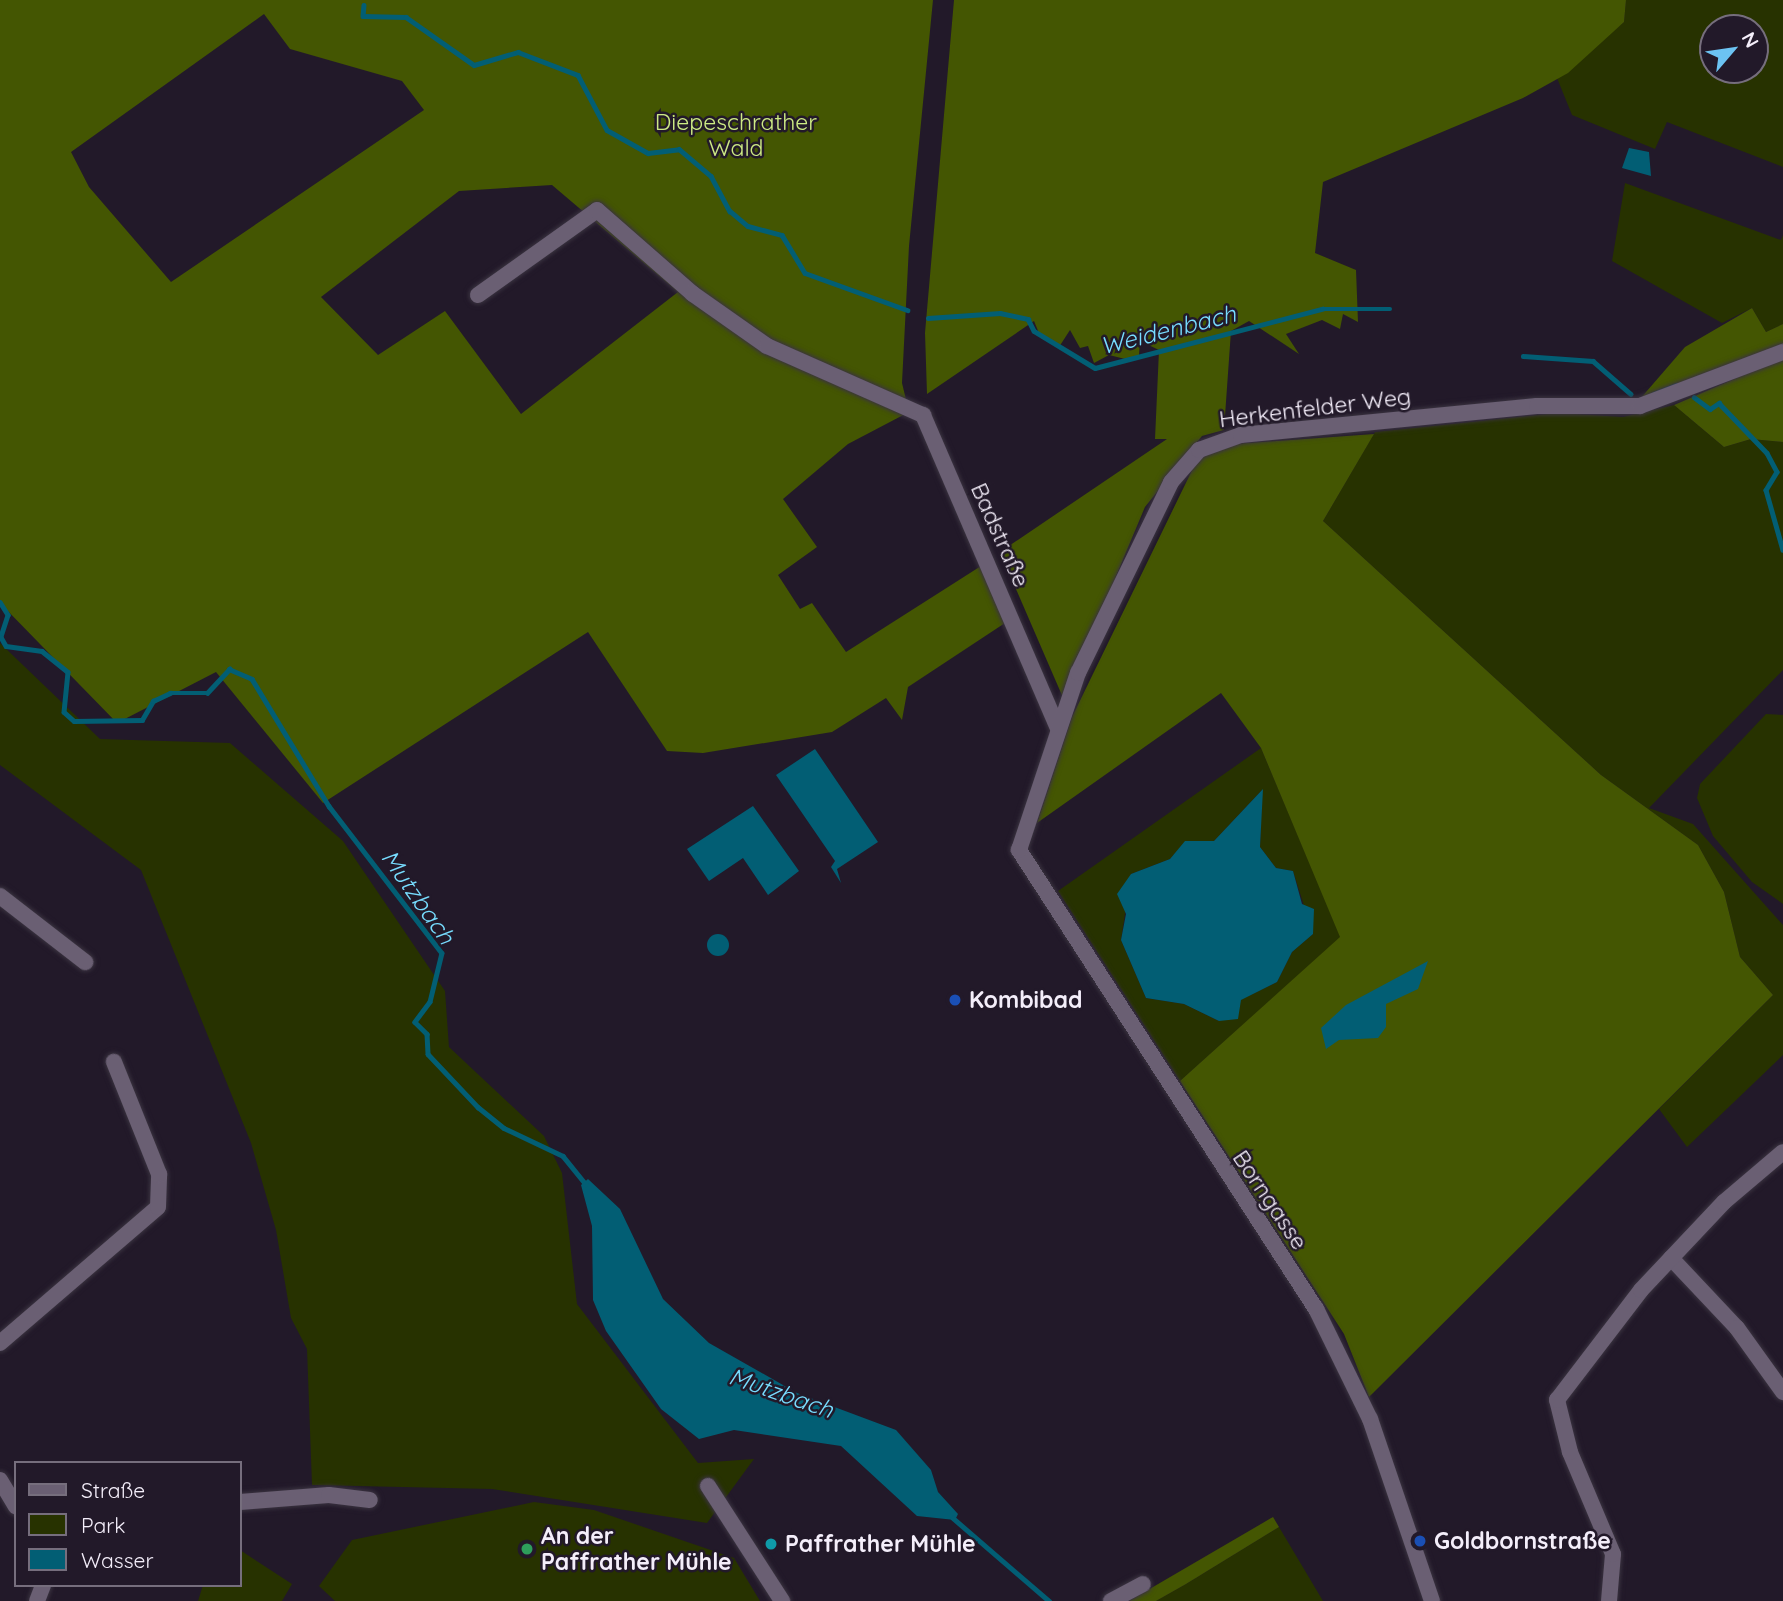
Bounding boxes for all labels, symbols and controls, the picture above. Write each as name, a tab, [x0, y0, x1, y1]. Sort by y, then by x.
north arrow	[1699, 14, 1769, 84]
text: N	[1737, 28, 1764, 52]
park label: Diepeschrather Wald	[655, 108, 817, 162]
water label: Weidenbach	[1097, 299, 1239, 361]
street label: Herkenfelder Weg	[1217, 383, 1413, 433]
street label: Badstraße	[965, 479, 1035, 591]
water label: Mutzbach	[375, 844, 461, 950]
place label: Kombibad	[969, 986, 1082, 1014]
marker: Kombibad	[947, 992, 963, 1008]
street label: Borngasse	[1227, 1145, 1313, 1255]
water label: Mutzbach	[725, 1362, 837, 1424]
legend	[14, 1461, 242, 1587]
text: Straße	[81, 1477, 145, 1503]
text: Park	[81, 1512, 125, 1538]
place label: An der Paffrather Mühle	[541, 1522, 732, 1576]
place label: Goldbornstraße	[1434, 1527, 1611, 1555]
place label: Paffrather Mühle	[785, 1530, 976, 1558]
marker: Goldbornstraße	[1412, 1533, 1428, 1549]
marker: Paffrather Mühle	[763, 1536, 779, 1552]
marker: An der Paffrather Mühle	[519, 1541, 535, 1557]
text: Wasser	[81, 1547, 153, 1573]

